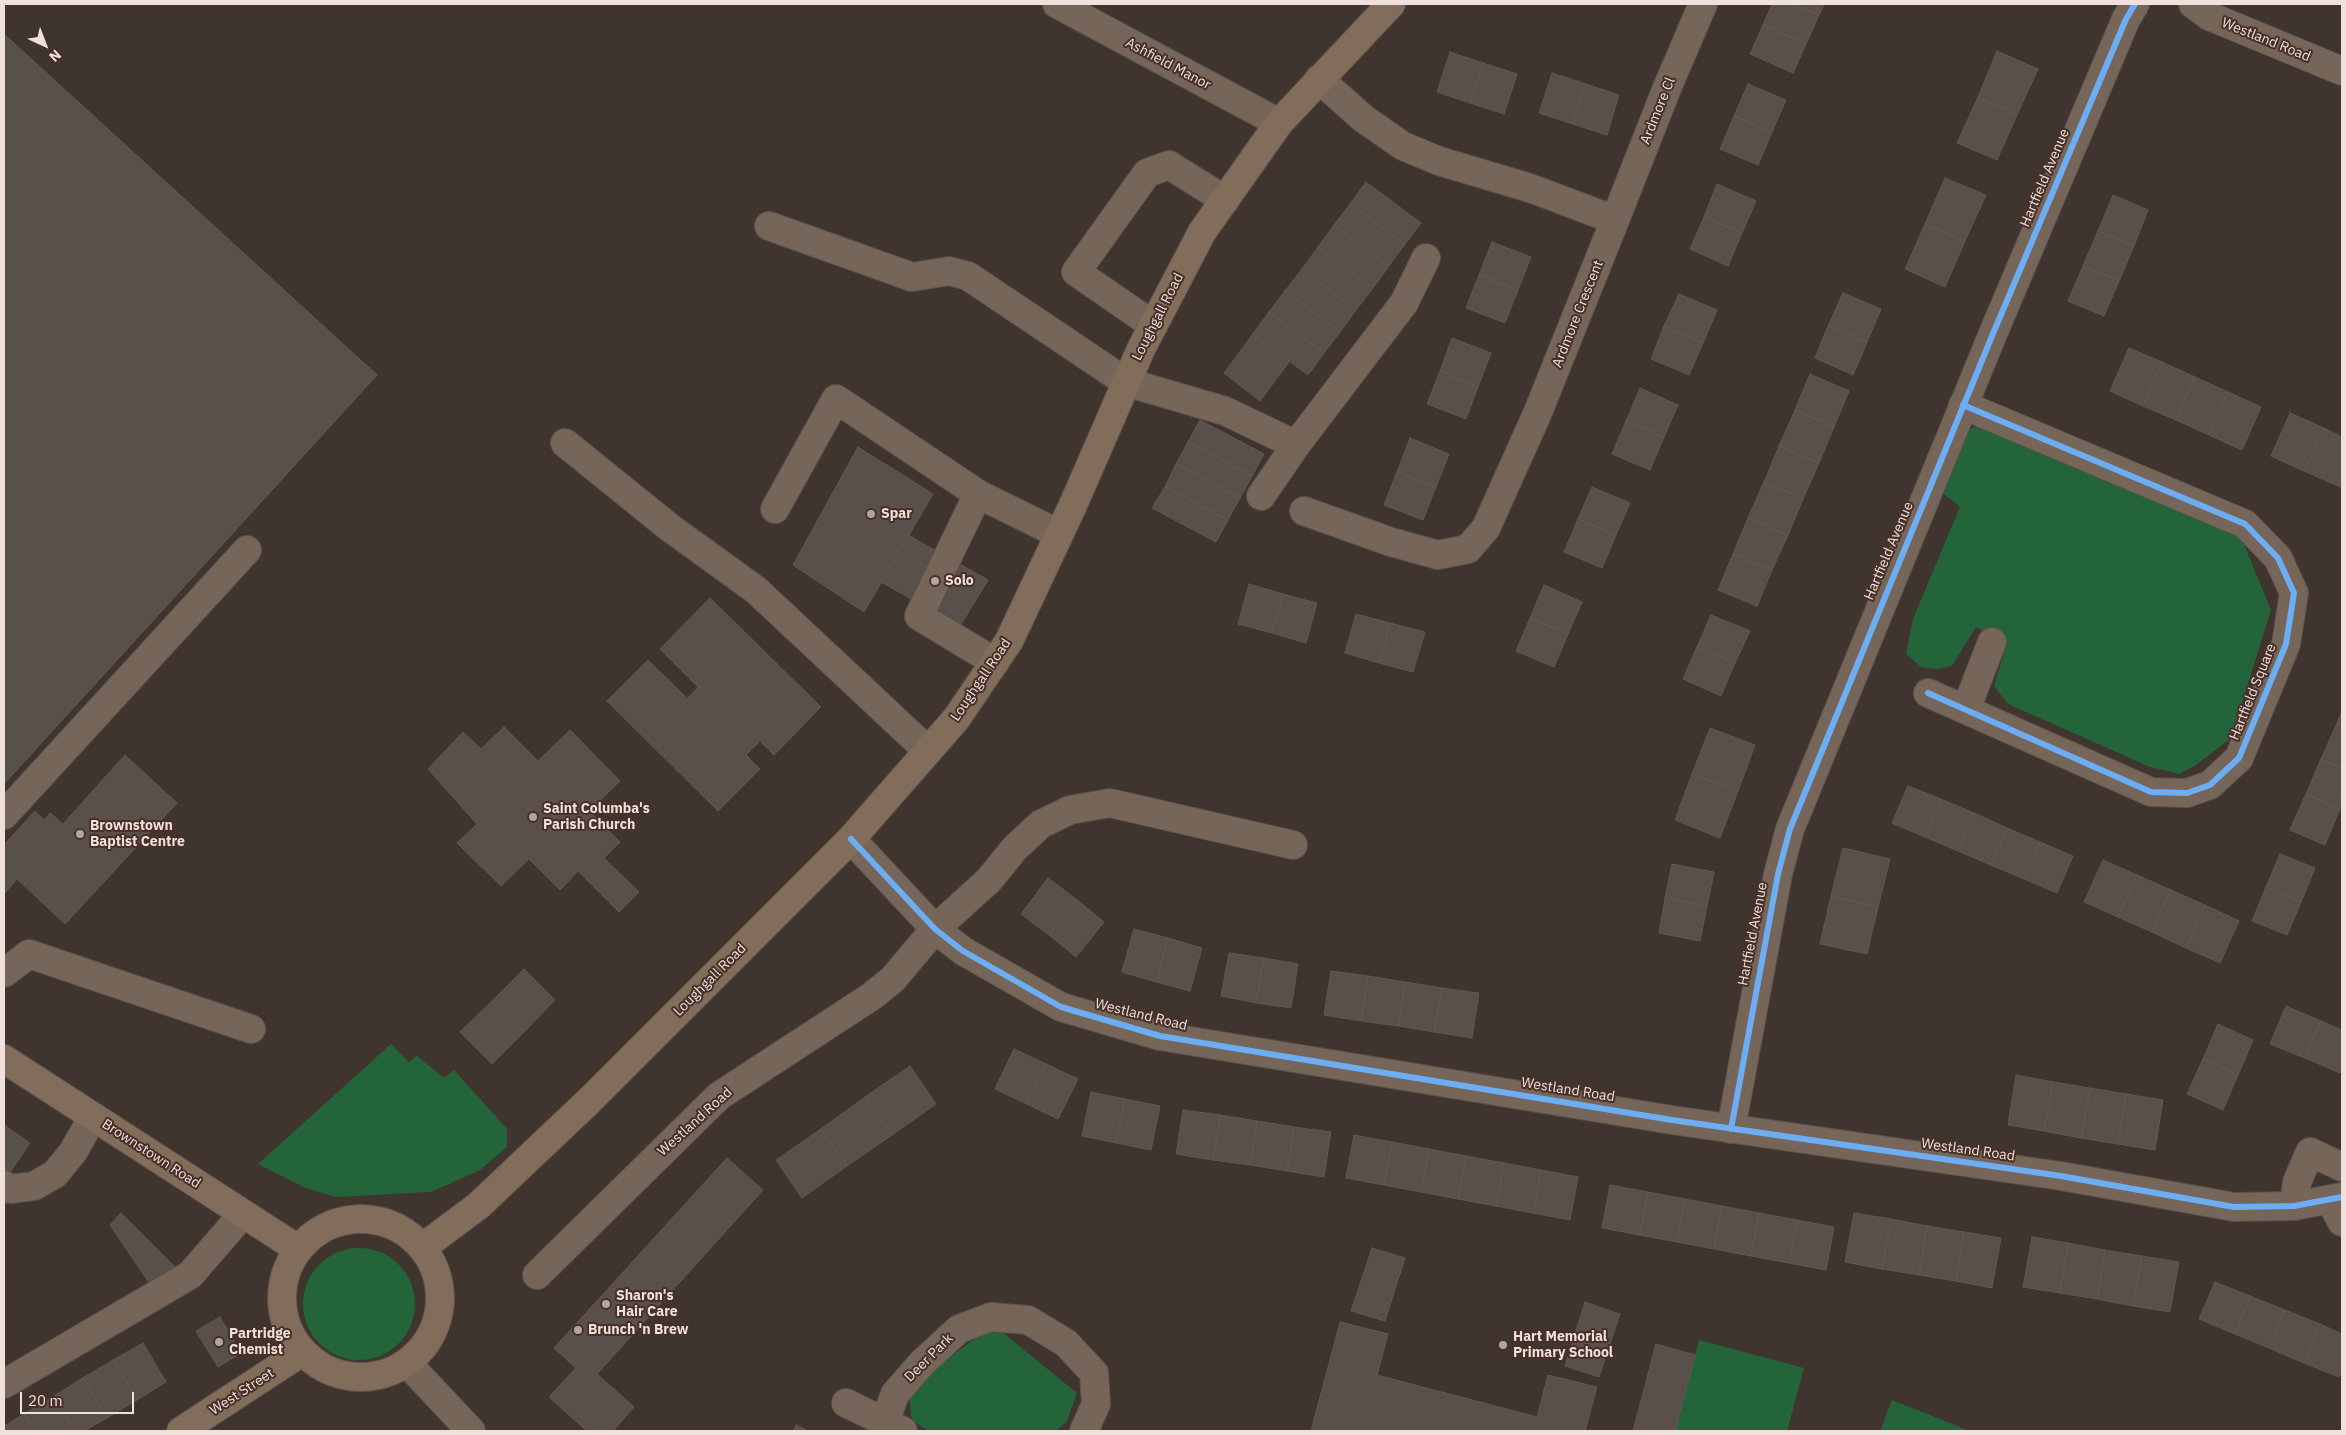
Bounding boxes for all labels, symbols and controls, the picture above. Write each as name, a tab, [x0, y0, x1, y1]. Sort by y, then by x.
street label: Westland Road	[2219, 15, 2313, 65]
north arrow	[20, 20, 70, 70]
street label: Ashfield Manor	[1122, 34, 1214, 94]
text: N	[45, 46, 65, 66]
street label: Ardmore Cl	[1637, 75, 1679, 147]
street label: Hartfield Avenue	[2017, 126, 2073, 230]
street label: Ardmore Crescent	[1549, 258, 1607, 370]
street label: Loughgall Road	[1129, 270, 1187, 364]
street label: Hartfield Avenue	[1861, 499, 1917, 603]
place label: Spar	[881, 506, 912, 522]
marker: Spar	[865, 508, 877, 520]
place label: Solo	[945, 573, 974, 589]
marker: Solo	[929, 575, 941, 587]
street label: Loughgall Road	[947, 636, 1015, 724]
street label: Hartfield Square	[2226, 641, 2280, 743]
place label: Saint Columba's Parish Church	[543, 801, 650, 834]
marker: Saint Columba's Parish Church	[527, 811, 539, 823]
place label: Brownstown Baptist Centre	[90, 818, 185, 850]
marker: Brownstown Baptist Centre	[74, 828, 86, 840]
street label: Hartfield Avenue	[1735, 881, 1771, 987]
street label: Loughgall Road	[670, 940, 750, 1020]
street label: Westland Road	[1093, 995, 1189, 1035]
street label: Westland Road	[1520, 1074, 1616, 1106]
street label: Westland Road	[654, 1084, 736, 1160]
street label: Brownstown Road	[99, 1116, 203, 1192]
street label: Westland Road	[1920, 1135, 2016, 1165]
place label: Sharon's Hair Care	[616, 1288, 678, 1320]
marker: Sharon's Hair Care	[600, 1298, 612, 1310]
place label: Brunch 'n Brew	[588, 1322, 688, 1338]
marker: Brunch 'n Brew	[572, 1324, 584, 1336]
place label: Partridge Chemist	[229, 1326, 291, 1358]
place label: Hart Memorial Primary School	[1513, 1329, 1613, 1361]
street label: Deer Park	[901, 1330, 957, 1386]
marker: Partridge Chemist	[213, 1336, 225, 1348]
marker: Hart Memorial Primary School	[1497, 1339, 1509, 1351]
street label: West Street	[207, 1365, 277, 1419]
scale bar	[22, 1382, 136, 1414]
text: 20 m	[28, 1391, 63, 1410]

